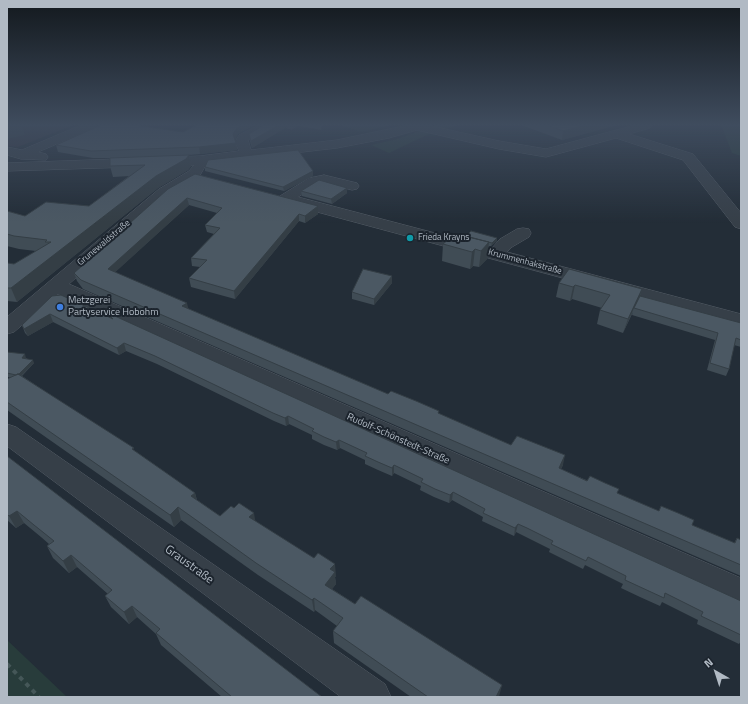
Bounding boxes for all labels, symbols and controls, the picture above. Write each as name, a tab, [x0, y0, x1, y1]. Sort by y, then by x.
street label: Grunewaldstraße	[75, 218, 133, 268]
marker: Frieda Krayns	[405, 233, 415, 243]
place label: Frieda Krayns	[418, 233, 469, 243]
street label: Krummenhakstraße	[487, 247, 563, 277]
place label: Metzgerei Partyservice Hobohm	[68, 295, 159, 318]
marker: Metzgerei Partyservice Hobohm	[55, 302, 65, 312]
street label: Rudolf-Schönstedt-Straße	[345, 411, 451, 467]
street label: Graustraße	[162, 542, 216, 588]
north arrow	[696, 652, 736, 692]
text: N	[700, 654, 716, 671]

